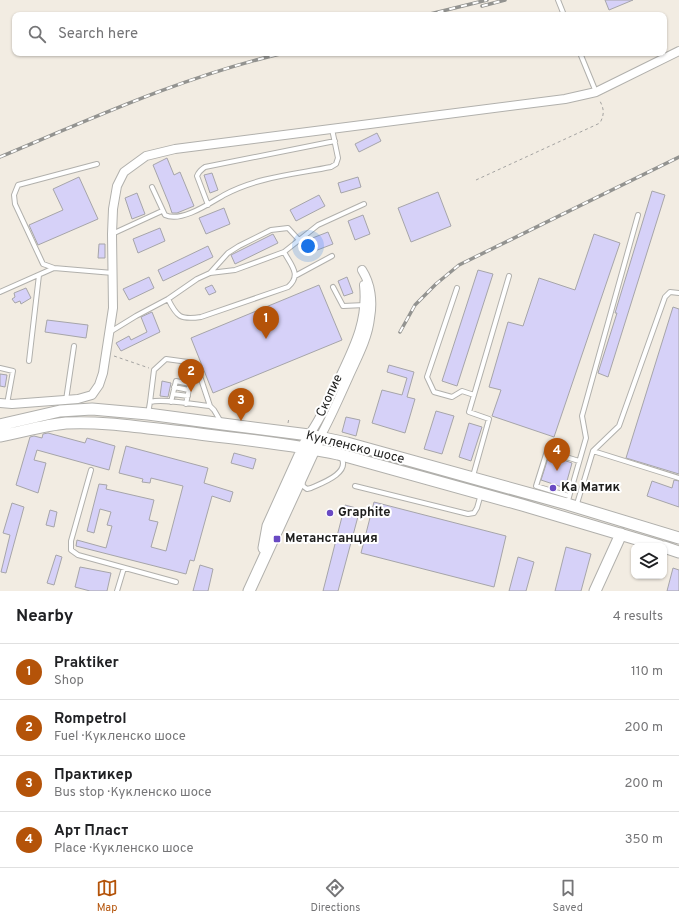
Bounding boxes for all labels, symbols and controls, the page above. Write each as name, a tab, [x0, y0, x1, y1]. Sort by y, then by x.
search box	[12, 12, 667, 56]
icon: search	[26, 23, 48, 45]
text: Search here	[58, 25, 138, 44]
your location	[298, 236, 318, 256]
pin: 1	[253, 306, 279, 339]
pin: 2	[178, 359, 204, 392]
street label: Скопие	[313, 372, 347, 420]
pin: 3	[228, 388, 254, 421]
street label: Кукленско шосе	[304, 428, 406, 468]
pin: 4	[544, 438, 570, 471]
place label: Ка Матик	[561, 480, 620, 496]
marker: Ка Матик	[548, 483, 558, 493]
place label: Graphite	[338, 505, 391, 521]
marker: Graphite	[325, 508, 335, 518]
place label: Метанстанция	[285, 531, 378, 547]
marker: Метанстанция	[272, 534, 282, 544]
map controls	[631, 543, 667, 579]
button: layers	[631, 543, 667, 579]
text: Nearby	[16, 606, 73, 628]
text: 4 results	[613, 609, 663, 625]
text: Praktiker	[54, 654, 119, 673]
text: 1	[26, 664, 32, 680]
text: 110 m	[631, 664, 663, 680]
text: Shop	[54, 673, 84, 689]
text: Rompetrol	[54, 710, 127, 729]
text: 2	[25, 720, 33, 736]
text: 200 m	[624, 720, 663, 736]
text: Fuel · Кукленско шосе	[54, 729, 186, 745]
text: Практикер	[54, 766, 133, 785]
text: 3	[25, 776, 33, 792]
text: 200 m	[624, 776, 663, 792]
text: Bus stop · Кукленско шосе	[54, 785, 212, 801]
text: Арт Пласт	[54, 822, 128, 841]
text: 4	[25, 832, 33, 848]
text: 350 m	[625, 832, 663, 848]
text: Place · Кукленско шосе	[54, 841, 193, 857]
tab: Map	[96, 877, 118, 915]
tab: Directions	[310, 877, 360, 915]
tab: Saved	[553, 877, 583, 915]

